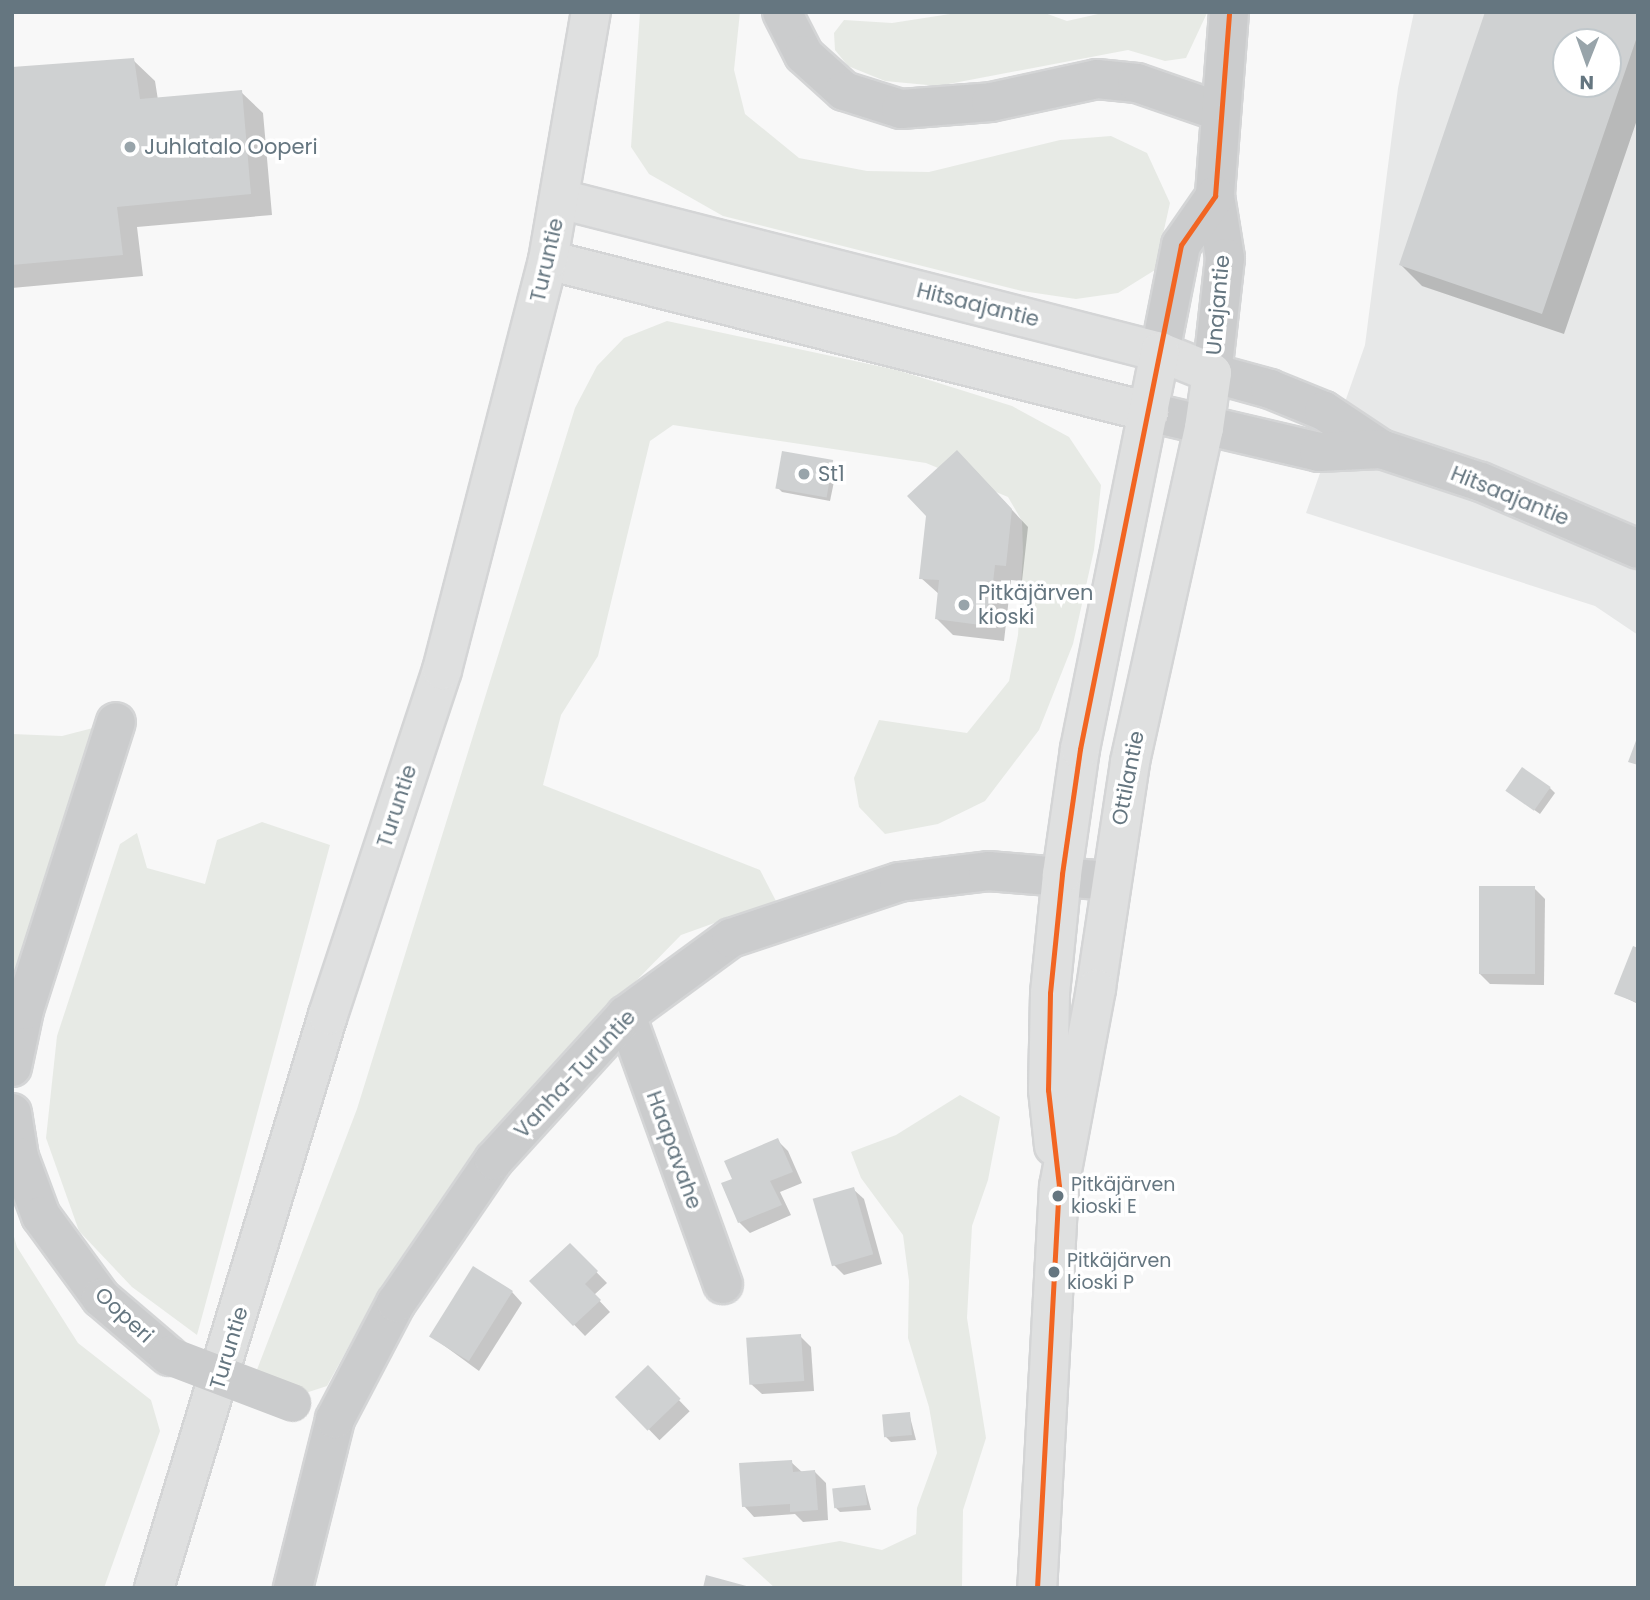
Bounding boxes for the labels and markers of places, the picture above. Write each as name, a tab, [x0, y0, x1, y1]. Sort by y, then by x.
place label: Juhlatalo Ooperi	[144, 134, 318, 160]
marker: Juhlatalo Ooperi	[122, 139, 138, 155]
place label: St1	[818, 461, 845, 487]
marker: St1	[796, 466, 812, 482]
place label: Pitkäjärven kioski	[978, 580, 1093, 630]
marker: Pitkäjärven kioski	[956, 597, 972, 613]
place label: Pitkäjärven kioski E	[1071, 1174, 1175, 1218]
marker: Pitkäjärven kioski E	[1051, 1189, 1065, 1203]
place label: Pitkäjärven kioski P	[1067, 1250, 1171, 1294]
marker: Pitkäjärven kioski P	[1047, 1265, 1061, 1279]

